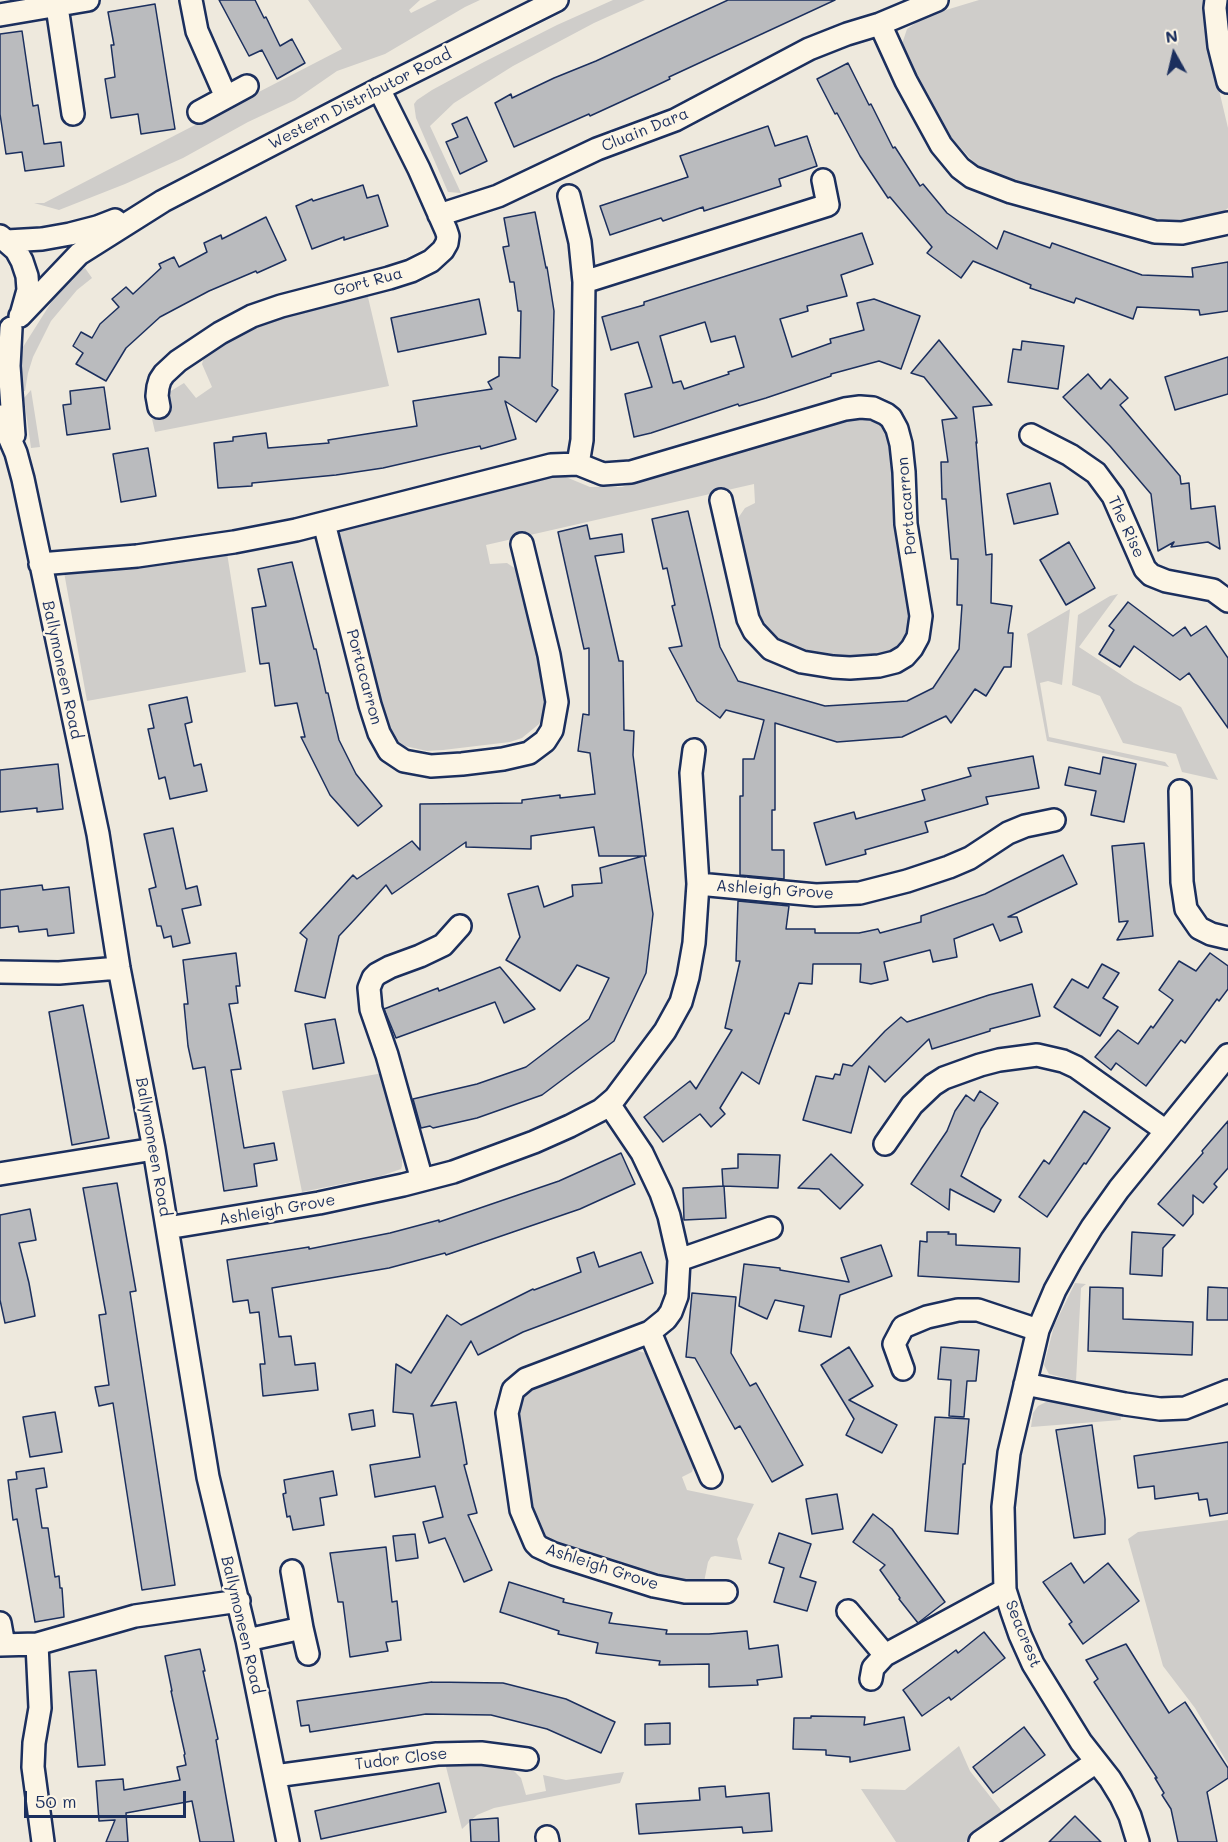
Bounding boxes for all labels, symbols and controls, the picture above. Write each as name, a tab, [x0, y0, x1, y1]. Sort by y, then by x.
north arrow	[1144, 24, 1204, 84]
text: N	[1164, 24, 1179, 47]
street label: Western Distributor Road	[265, 44, 455, 154]
street label: Cluain Dara	[599, 104, 691, 156]
street label: Gort Rua	[331, 264, 405, 300]
street label: Portacarron	[893, 456, 921, 556]
street label: The Rise	[1103, 493, 1149, 561]
street label: Ballymoneen Road	[38, 599, 86, 741]
street label: Portacarron	[342, 627, 386, 727]
street label: Ashleigh Grove	[716, 876, 834, 904]
street label: Ballymoneen Road	[131, 1076, 175, 1218]
street label: Ashleigh Grove	[217, 1190, 337, 1230]
street label: Ashleigh Grove	[543, 1540, 661, 1594]
street label: Ballymoneen Road	[217, 1554, 267, 1696]
street label: Seacrest	[1001, 1597, 1045, 1671]
street label: Tudor Close	[354, 1744, 448, 1774]
scale bar	[27, 1779, 189, 1817]
text: 50 m	[35, 1789, 77, 1813]

